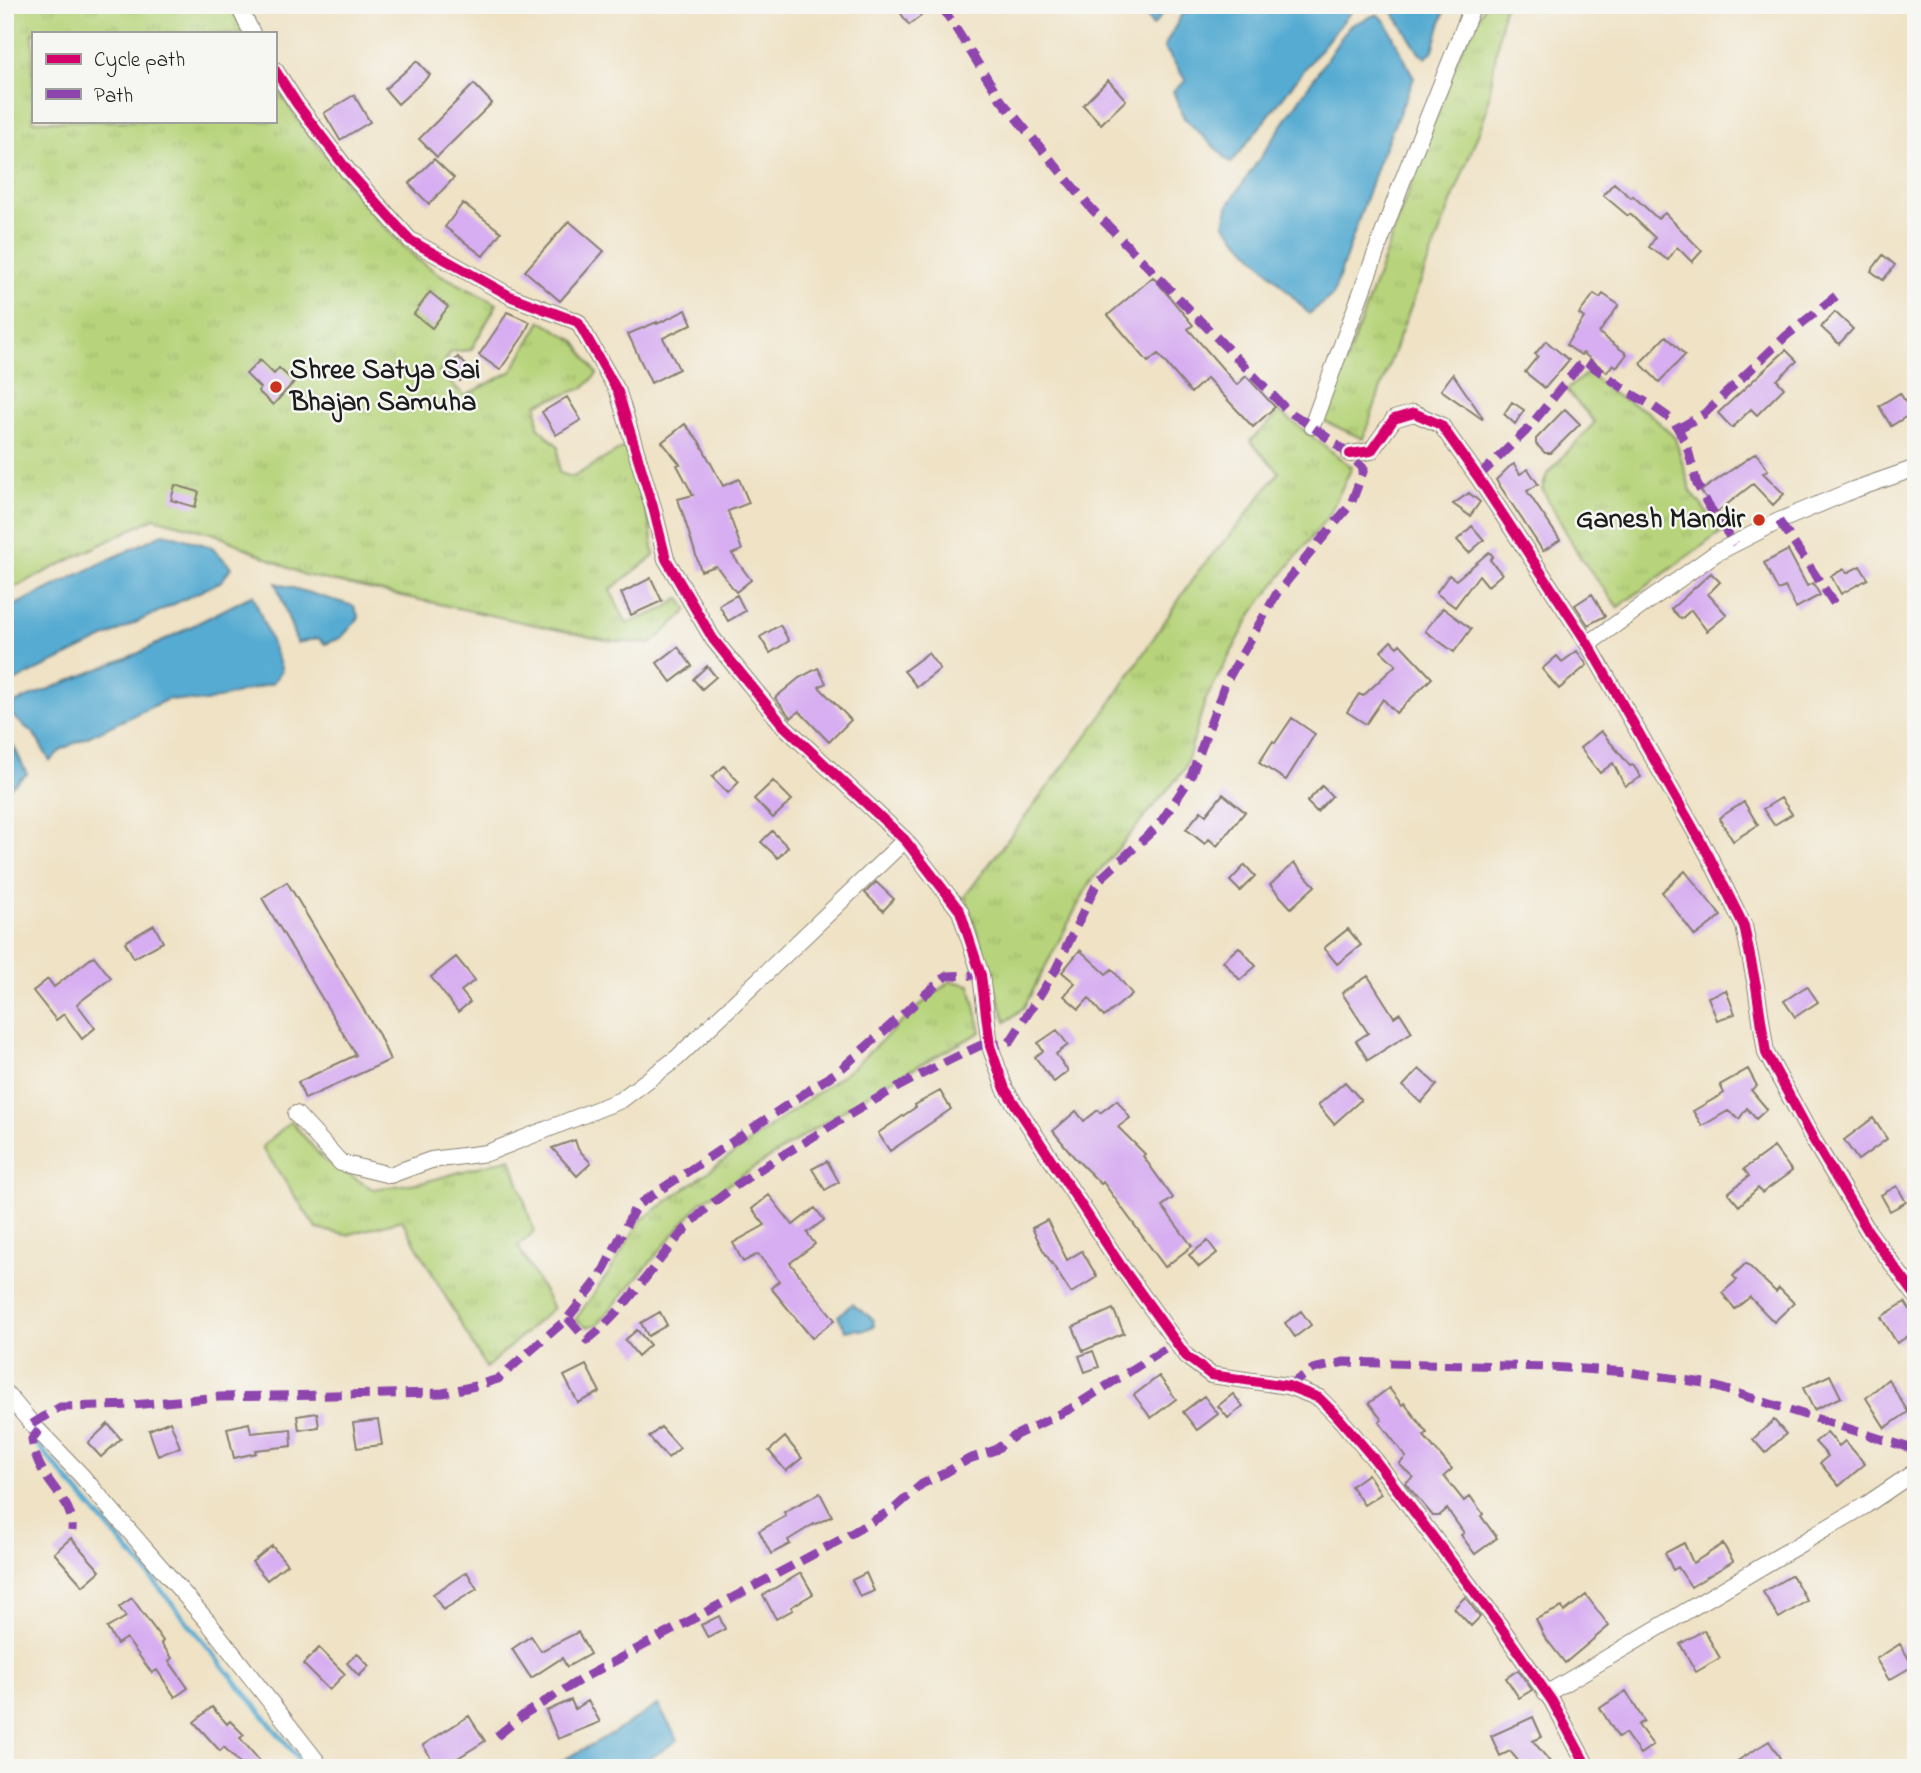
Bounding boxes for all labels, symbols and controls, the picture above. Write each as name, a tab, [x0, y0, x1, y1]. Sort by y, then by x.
legend	[32, 32, 276, 122]
text: Cycle path	[94, 46, 185, 78]
text: Path	[94, 82, 133, 112]
place label: Shree Satya Sai Bhajan Samuha	[288, 351, 480, 424]
marker: Shree Satya Sai Bhajan Samuha	[268, 379, 284, 395]
place label: Ganesh Mandir	[1576, 500, 1746, 541]
marker: Ganesh Mandir	[1751, 512, 1767, 528]

